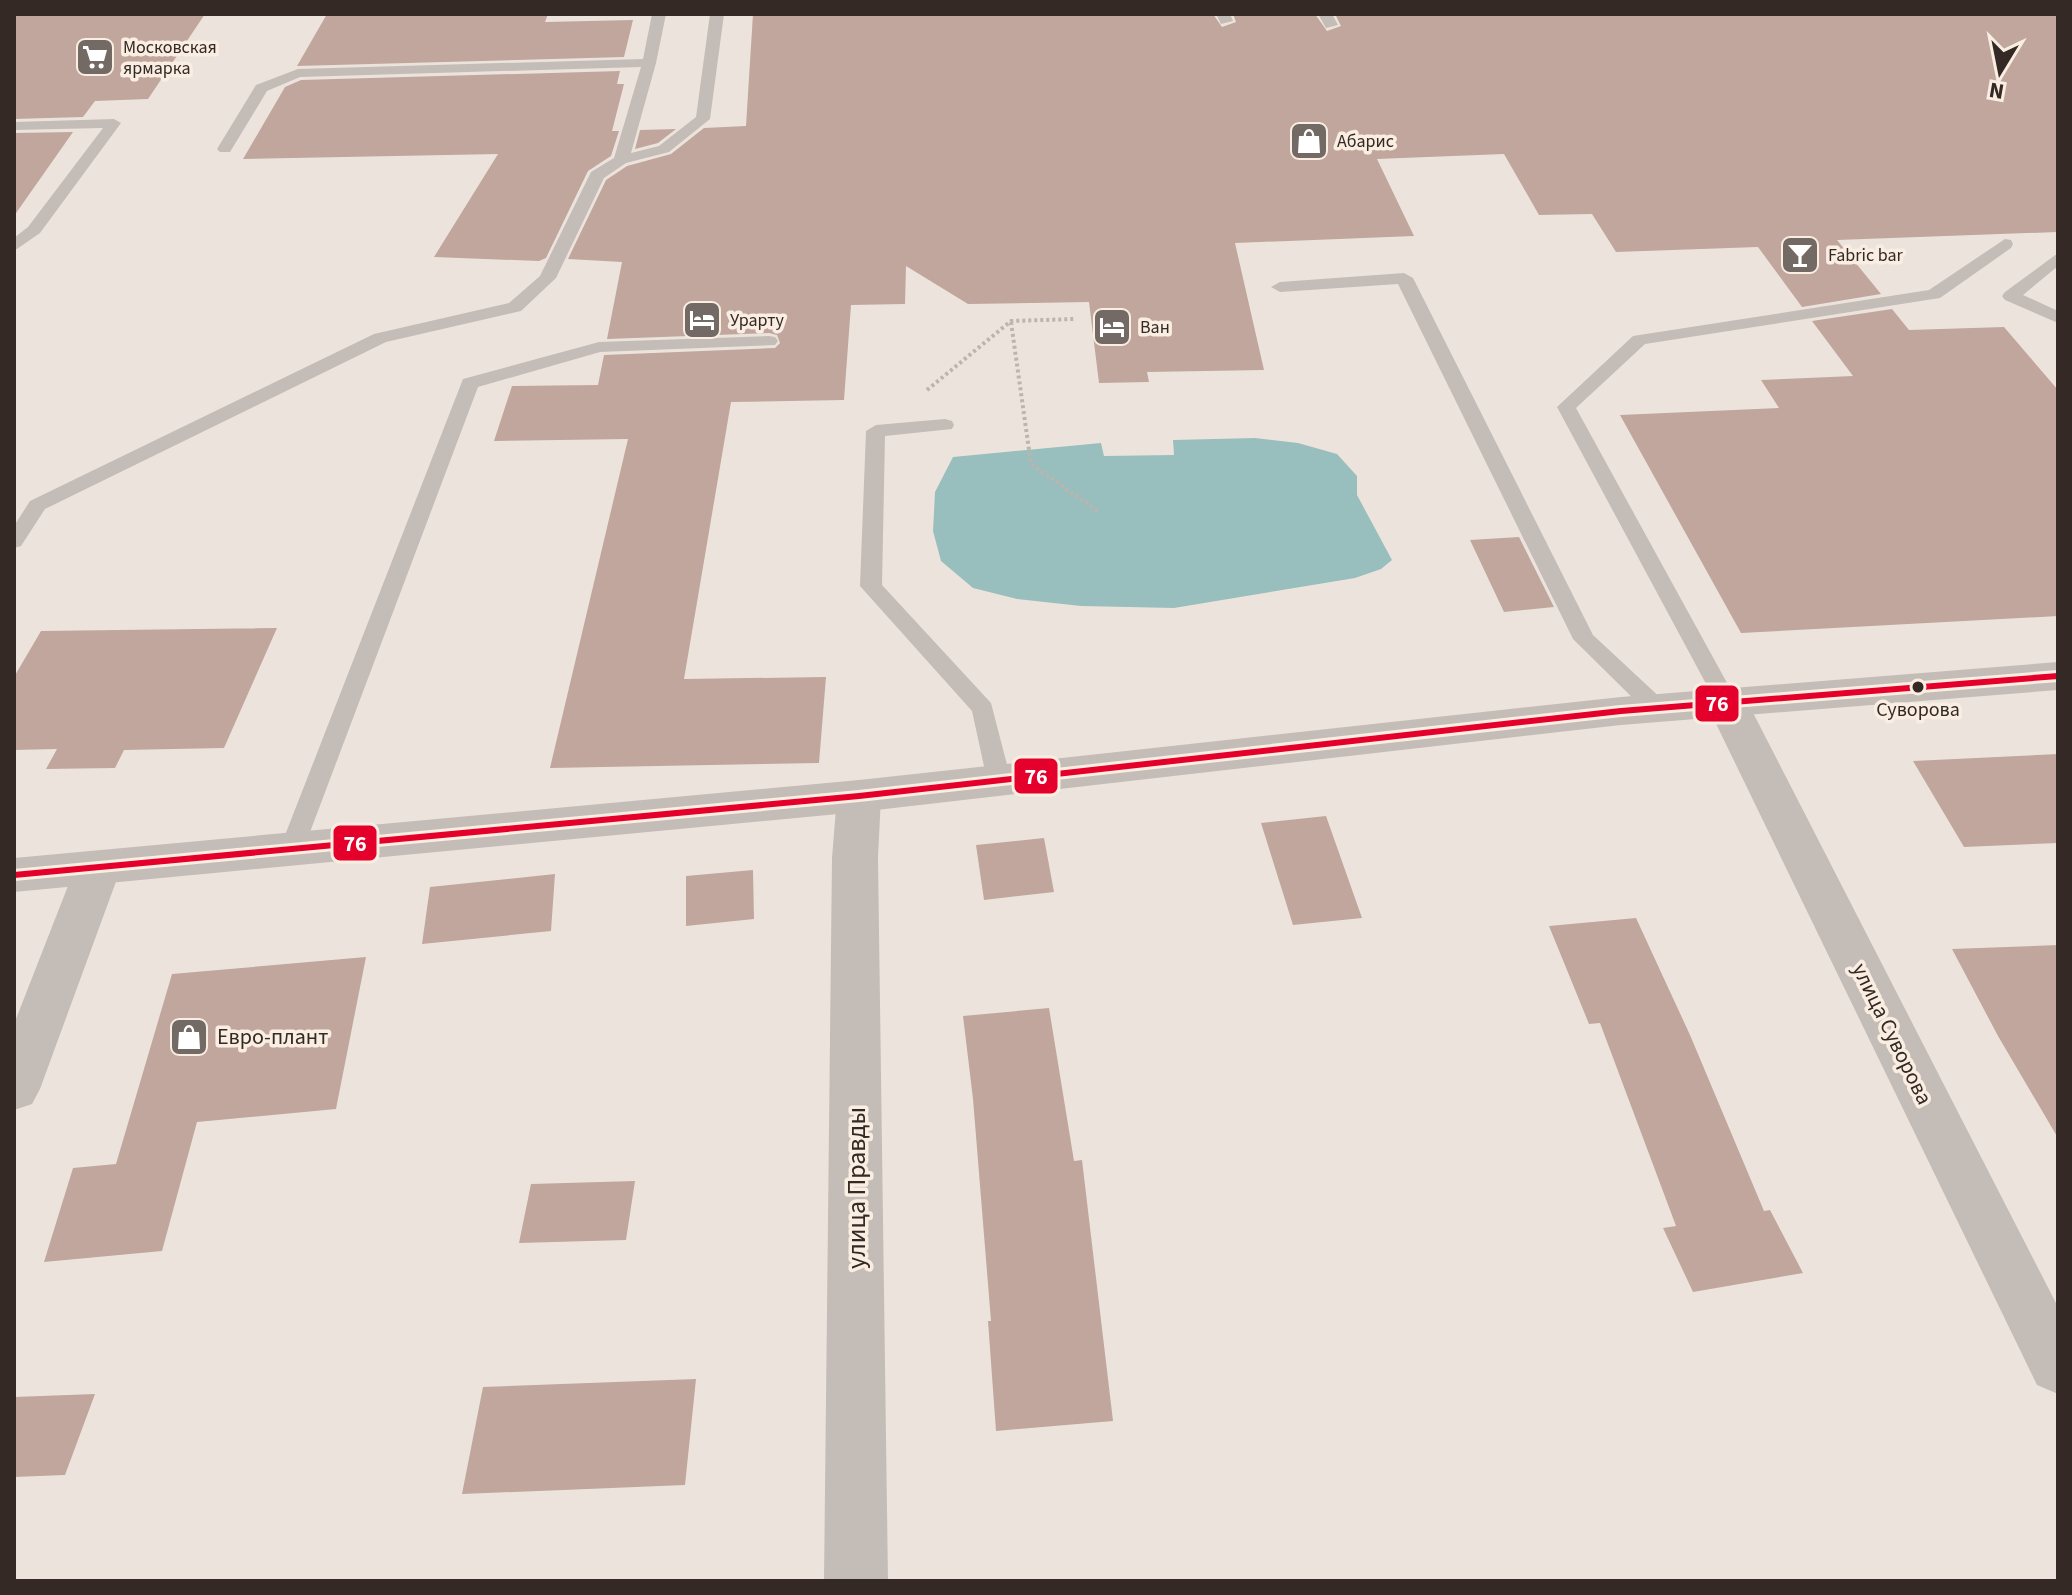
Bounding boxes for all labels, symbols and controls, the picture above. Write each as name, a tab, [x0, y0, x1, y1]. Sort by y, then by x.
north arrow	[1960, 32, 2040, 112]
place label: Московская ярмарка	[123, 35, 217, 81]
supermarket icon: Московская ярмарка	[74, 36, 116, 78]
text: N	[1987, 74, 2007, 108]
shop icon: Абарис	[1288, 120, 1330, 162]
place label: Абарис	[1337, 129, 1394, 154]
bar icon: Fabric bar	[1779, 234, 1821, 276]
place label: Fabric bar	[1828, 243, 1904, 268]
hotel icon: Урарту	[681, 299, 723, 341]
hotel icon: Ван	[1091, 306, 1133, 348]
place label: Урарту	[730, 308, 784, 333]
place label: Ван	[1140, 315, 1170, 340]
marker: Суворова	[1910, 679, 1926, 695]
line badge: 76	[1694, 684, 1740, 723]
text: 76	[1705, 688, 1729, 720]
place label: Суворова	[1876, 696, 1960, 724]
line badge: 76	[1013, 757, 1059, 795]
text: 76	[1024, 761, 1048, 793]
line badge: 76	[332, 824, 378, 862]
text: 76	[343, 828, 367, 860]
street label: улица Суворова	[1844, 958, 1940, 1110]
shop icon: Евро-плант	[168, 1016, 210, 1058]
place label: Евро-плант	[217, 1021, 328, 1053]
street label: улица Правды	[838, 1107, 875, 1269]

